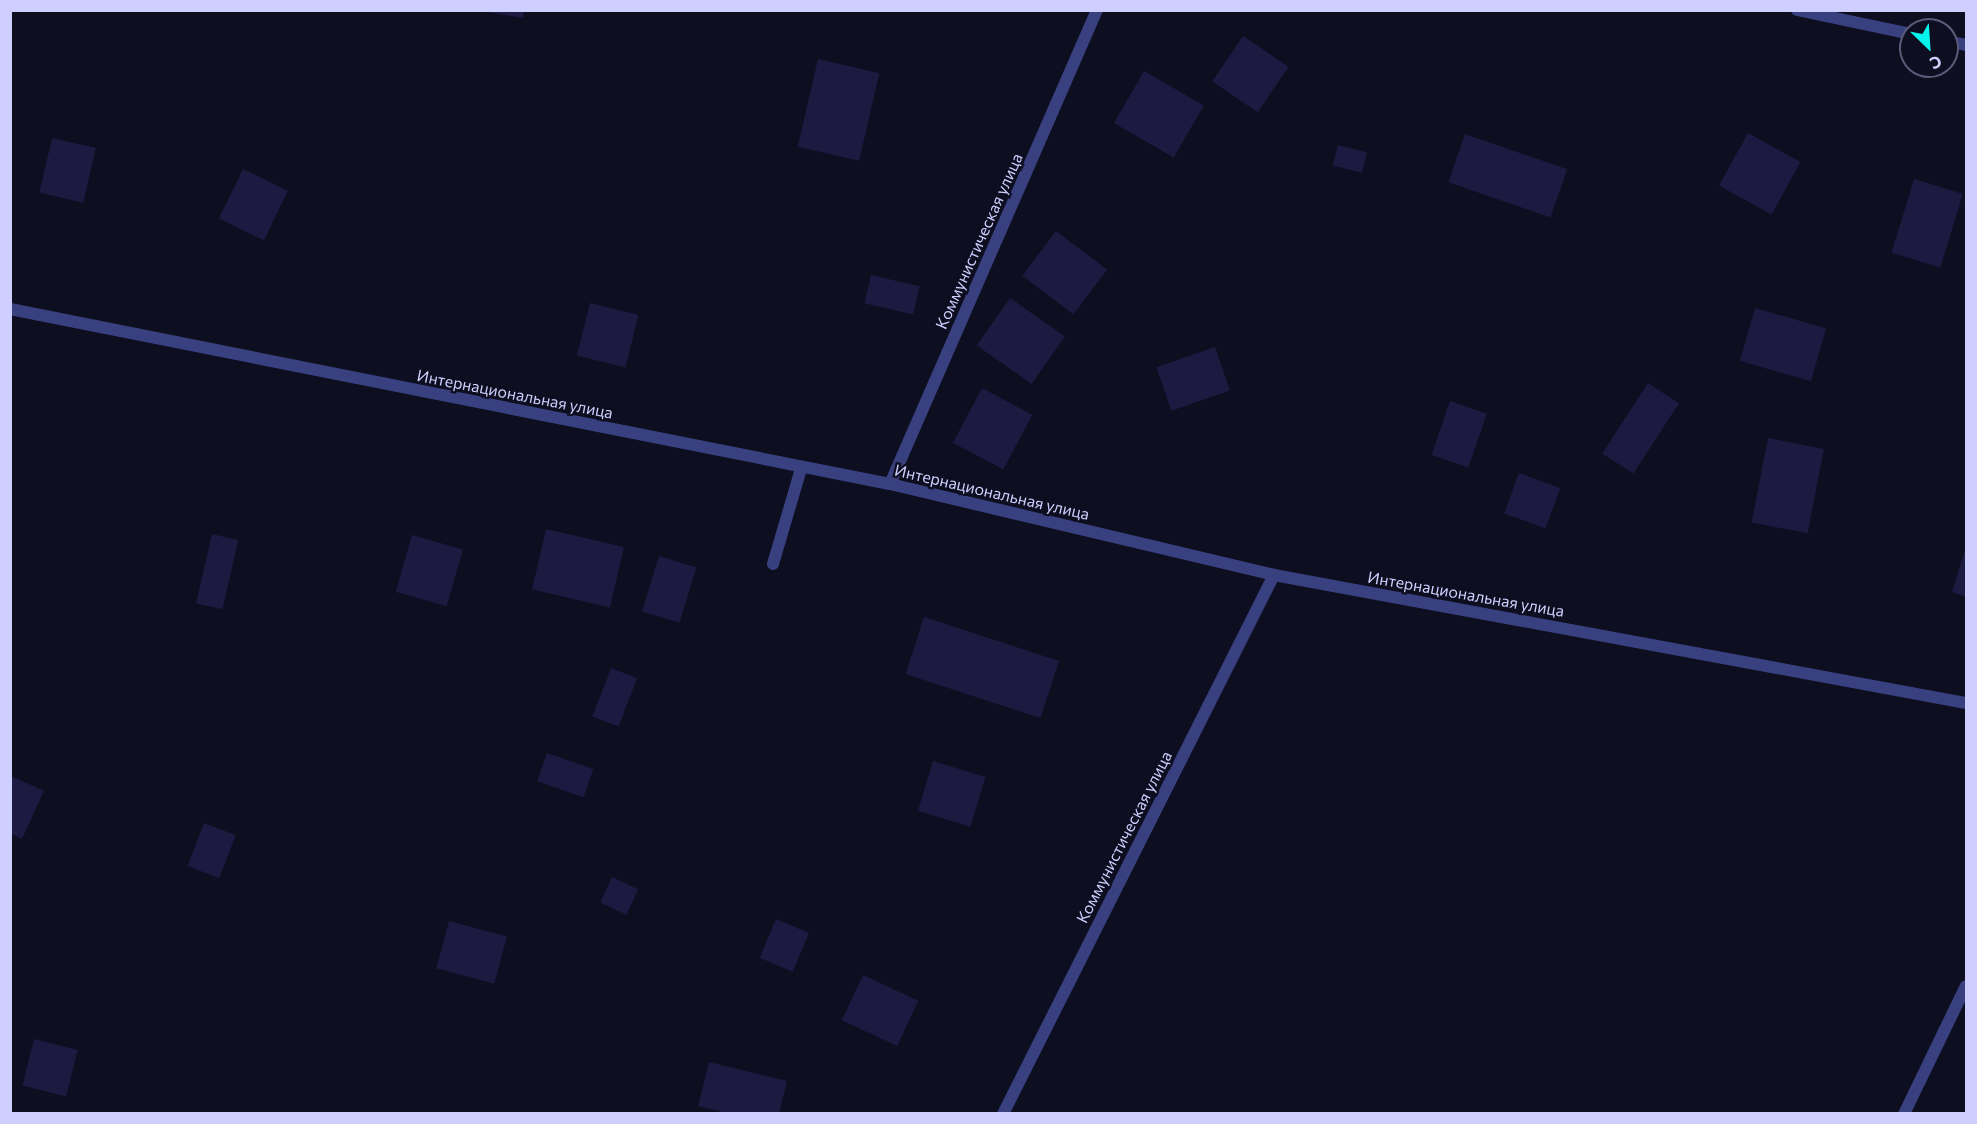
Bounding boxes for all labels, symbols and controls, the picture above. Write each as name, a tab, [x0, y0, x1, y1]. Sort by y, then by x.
north arrow	[1899, 18, 1959, 78]
text: С	[1927, 52, 1945, 74]
street label: Коммунистическая улица	[931, 150, 1027, 332]
street label: Интернациональная улица	[415, 366, 615, 422]
street label: Интернациональная улица	[893, 460, 1091, 524]
street label: Интернациональная улица	[1366, 567, 1566, 621]
street label: Коммунистическая улица	[1072, 748, 1176, 926]

